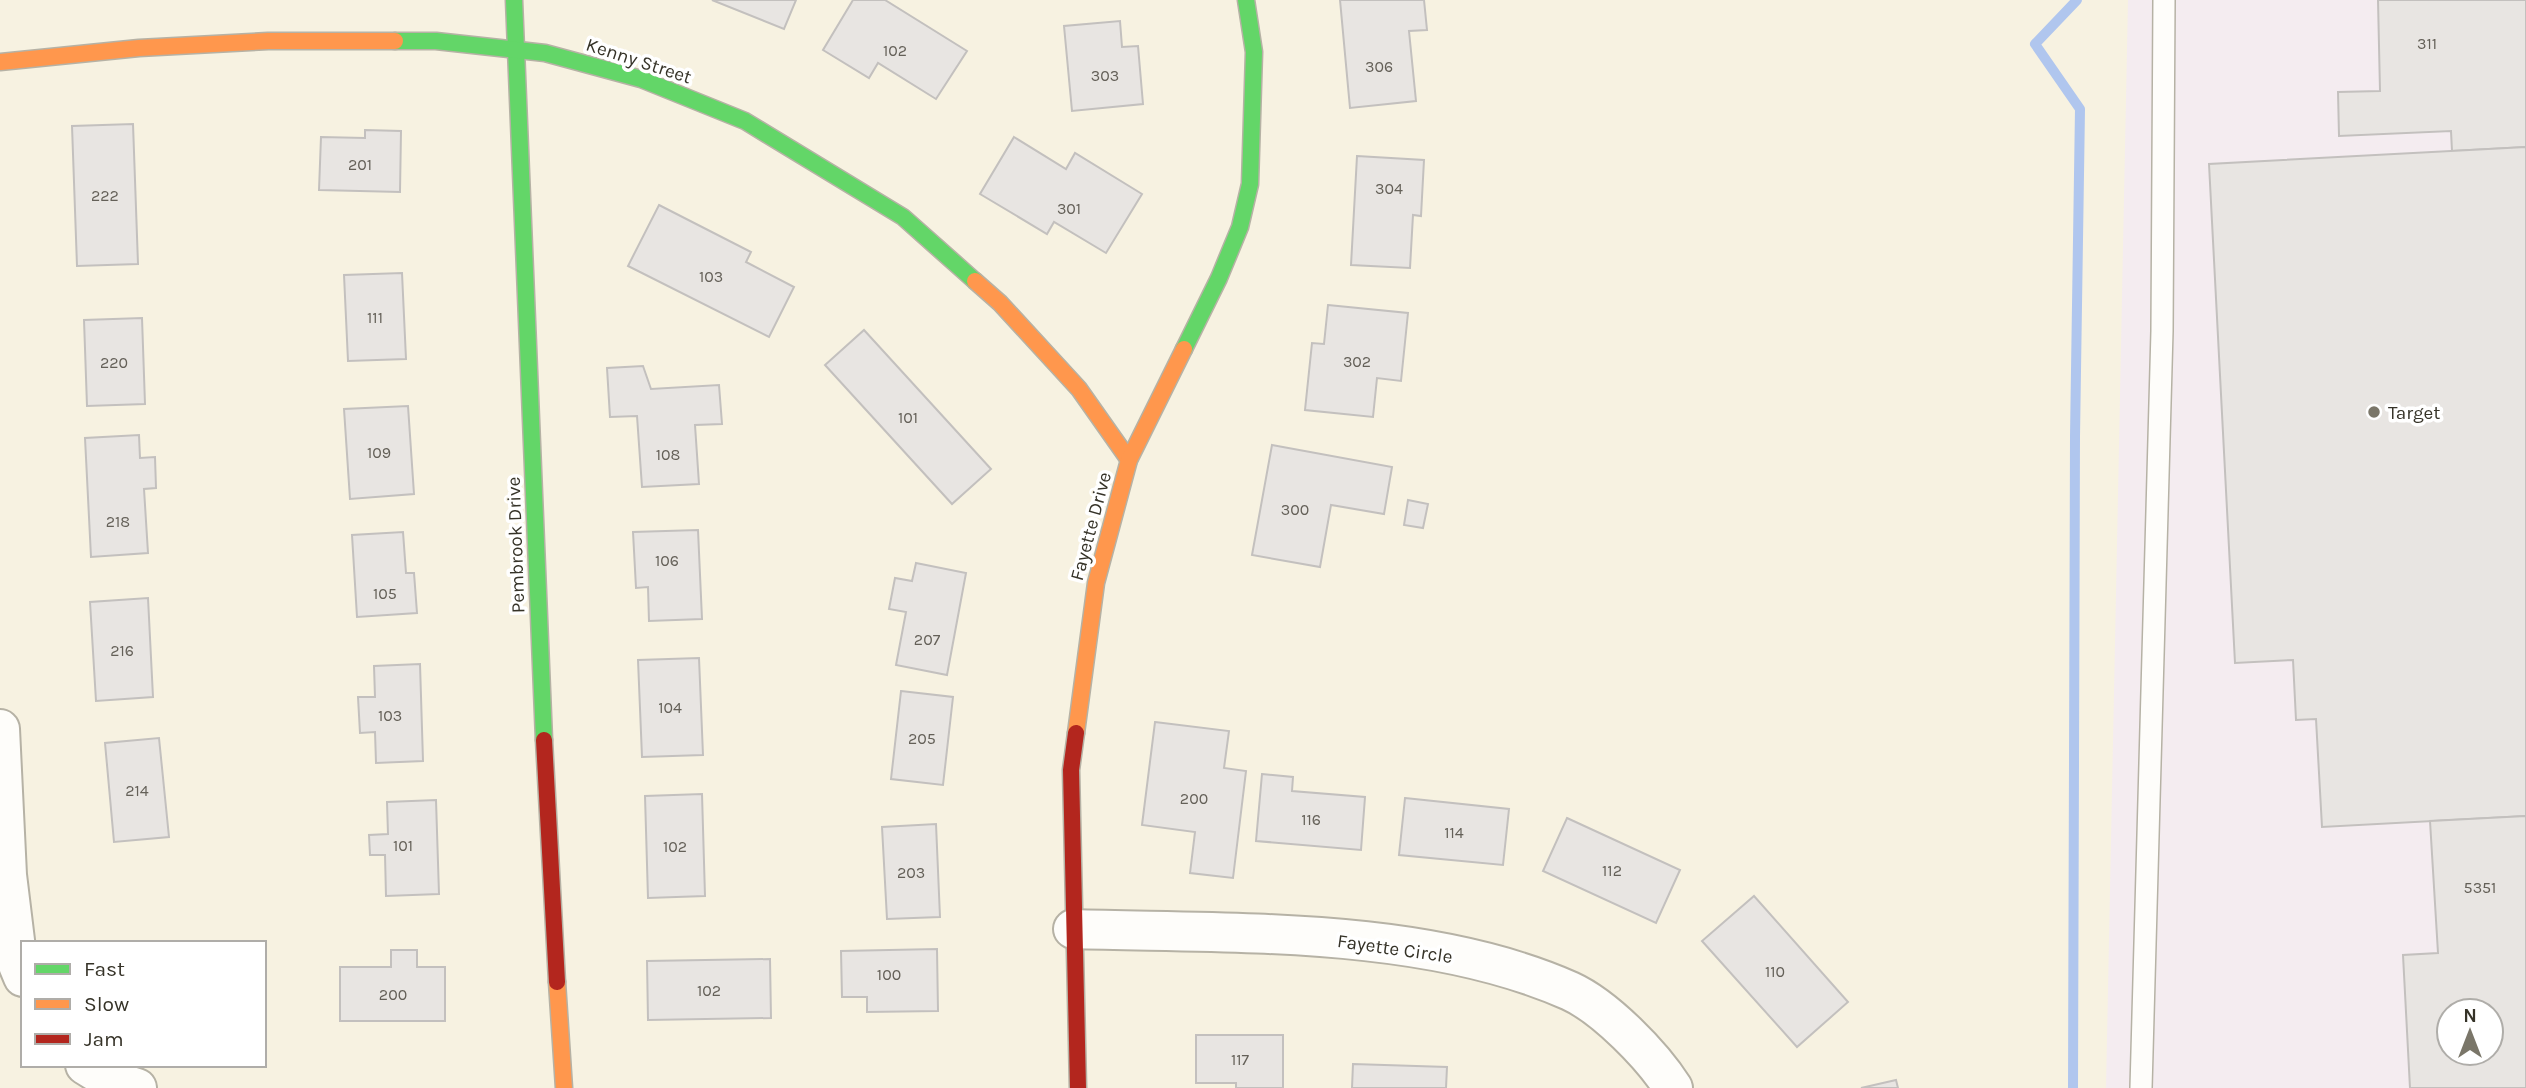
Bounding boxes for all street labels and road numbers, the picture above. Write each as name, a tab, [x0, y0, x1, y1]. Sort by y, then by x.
street label: Kenny Street	[583, 34, 694, 88]
street label: Fayette Drive	[1066, 470, 1116, 583]
street label: Pembrook Drive	[503, 476, 529, 614]
street label: Fayette Circle	[1336, 930, 1454, 968]

